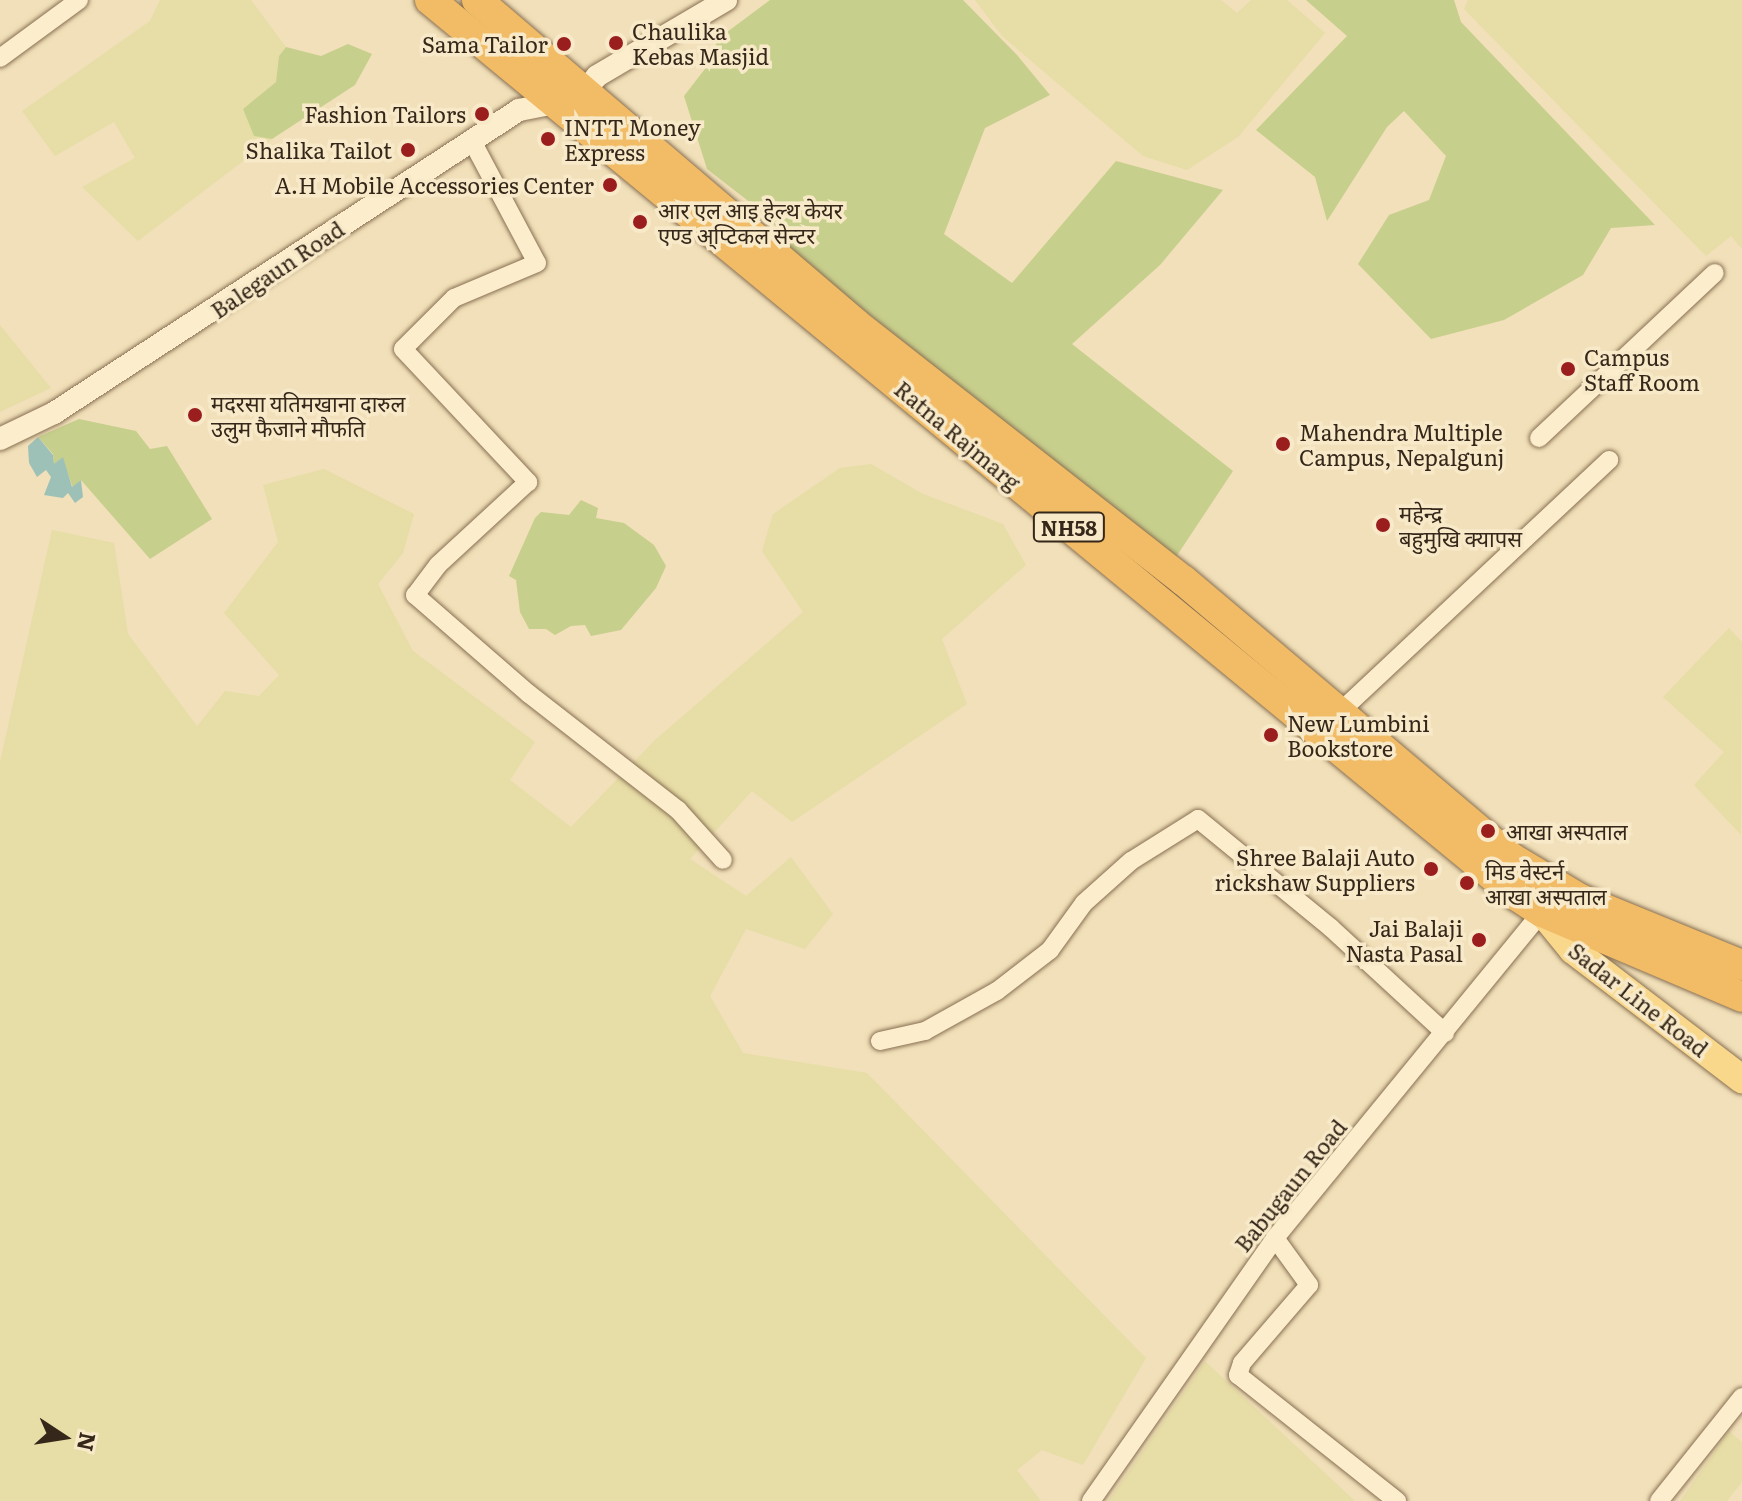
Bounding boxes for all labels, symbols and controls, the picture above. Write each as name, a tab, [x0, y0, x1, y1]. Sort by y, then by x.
place label: Chaulika Kebas Masjid	[632, 17, 769, 68]
place label: Sama Tailor	[422, 31, 548, 57]
marker: Chaulika Kebas Masjid	[607, 34, 625, 52]
marker: Sama Tailor	[555, 35, 573, 53]
place label: Fashion Tailors	[304, 101, 466, 127]
marker: Fashion Tailors	[473, 105, 491, 123]
place label: INTT Money Express	[564, 113, 701, 164]
marker: INTT Money Express	[539, 130, 557, 148]
place label: Shalika Tailot	[246, 137, 392, 163]
marker: Shalika Tailot	[399, 141, 417, 159]
place label: A.H Mobile Accessories Center	[275, 172, 594, 198]
marker: A.H Mobile Accessories Center	[601, 176, 619, 194]
place label: आर एल आइ हेल्थ केयर एण्ड अ्प्टिकल सेन्टर	[658, 196, 843, 248]
marker: आर एल आइ हेल्थ केयर एण्ड अ्प्टिकल सेन्टर	[629, 211, 651, 233]
street label: Balegaun Road	[206, 215, 348, 323]
place label: Campus Staff Room	[1584, 343, 1700, 394]
marker: Campus Staff Room	[1559, 360, 1577, 378]
street label: Ratna Rajmarg	[890, 375, 1026, 495]
place label: मदरसा यतिमखाना दारुल उलुम फैजाने माैफति	[211, 389, 405, 440]
marker: मदरसा यतिमखाना दारुल उलुम फैजाने माैफति	[186, 406, 204, 424]
place label: Mahendra Multiple Campus, Nepalgunj	[1299, 418, 1504, 470]
marker: Mahendra Multiple Campus, Nepalgunj	[1274, 435, 1292, 453]
place label: महेन्द्र बहुमुखि क्यापस	[1399, 499, 1522, 550]
road number: NH58	[1031, 511, 1107, 543]
marker: महेन्द्र बहुमुखि क्यापस	[1374, 516, 1392, 534]
place label: New Lumbini Bookstore	[1287, 709, 1430, 760]
marker: New Lumbini Bookstore	[1262, 726, 1280, 744]
place label: आखा अस्पताल	[1506, 818, 1628, 844]
marker: आखा अस्पताल	[1477, 820, 1499, 842]
place label: Shree Balaji Auto rickshaw Suppliers	[1214, 843, 1415, 894]
place label: मिड वेस्टर्न आखा अस्पताल	[1485, 857, 1607, 908]
marker: Shree Balaji Auto rickshaw Suppliers	[1422, 860, 1440, 878]
marker: मिड वेस्टर्न आखा अस्पताल	[1456, 872, 1478, 894]
place label: Jai Balaji Nasta Pasal	[1345, 914, 1463, 966]
marker: Jai Balaji Nasta Pasal	[1470, 931, 1488, 949]
street label: Sadar Line Road	[1564, 936, 1714, 1062]
street label: Babugaun Road	[1229, 1114, 1351, 1256]
north arrow	[24, 1397, 104, 1477]
text: N	[70, 1430, 106, 1455]

